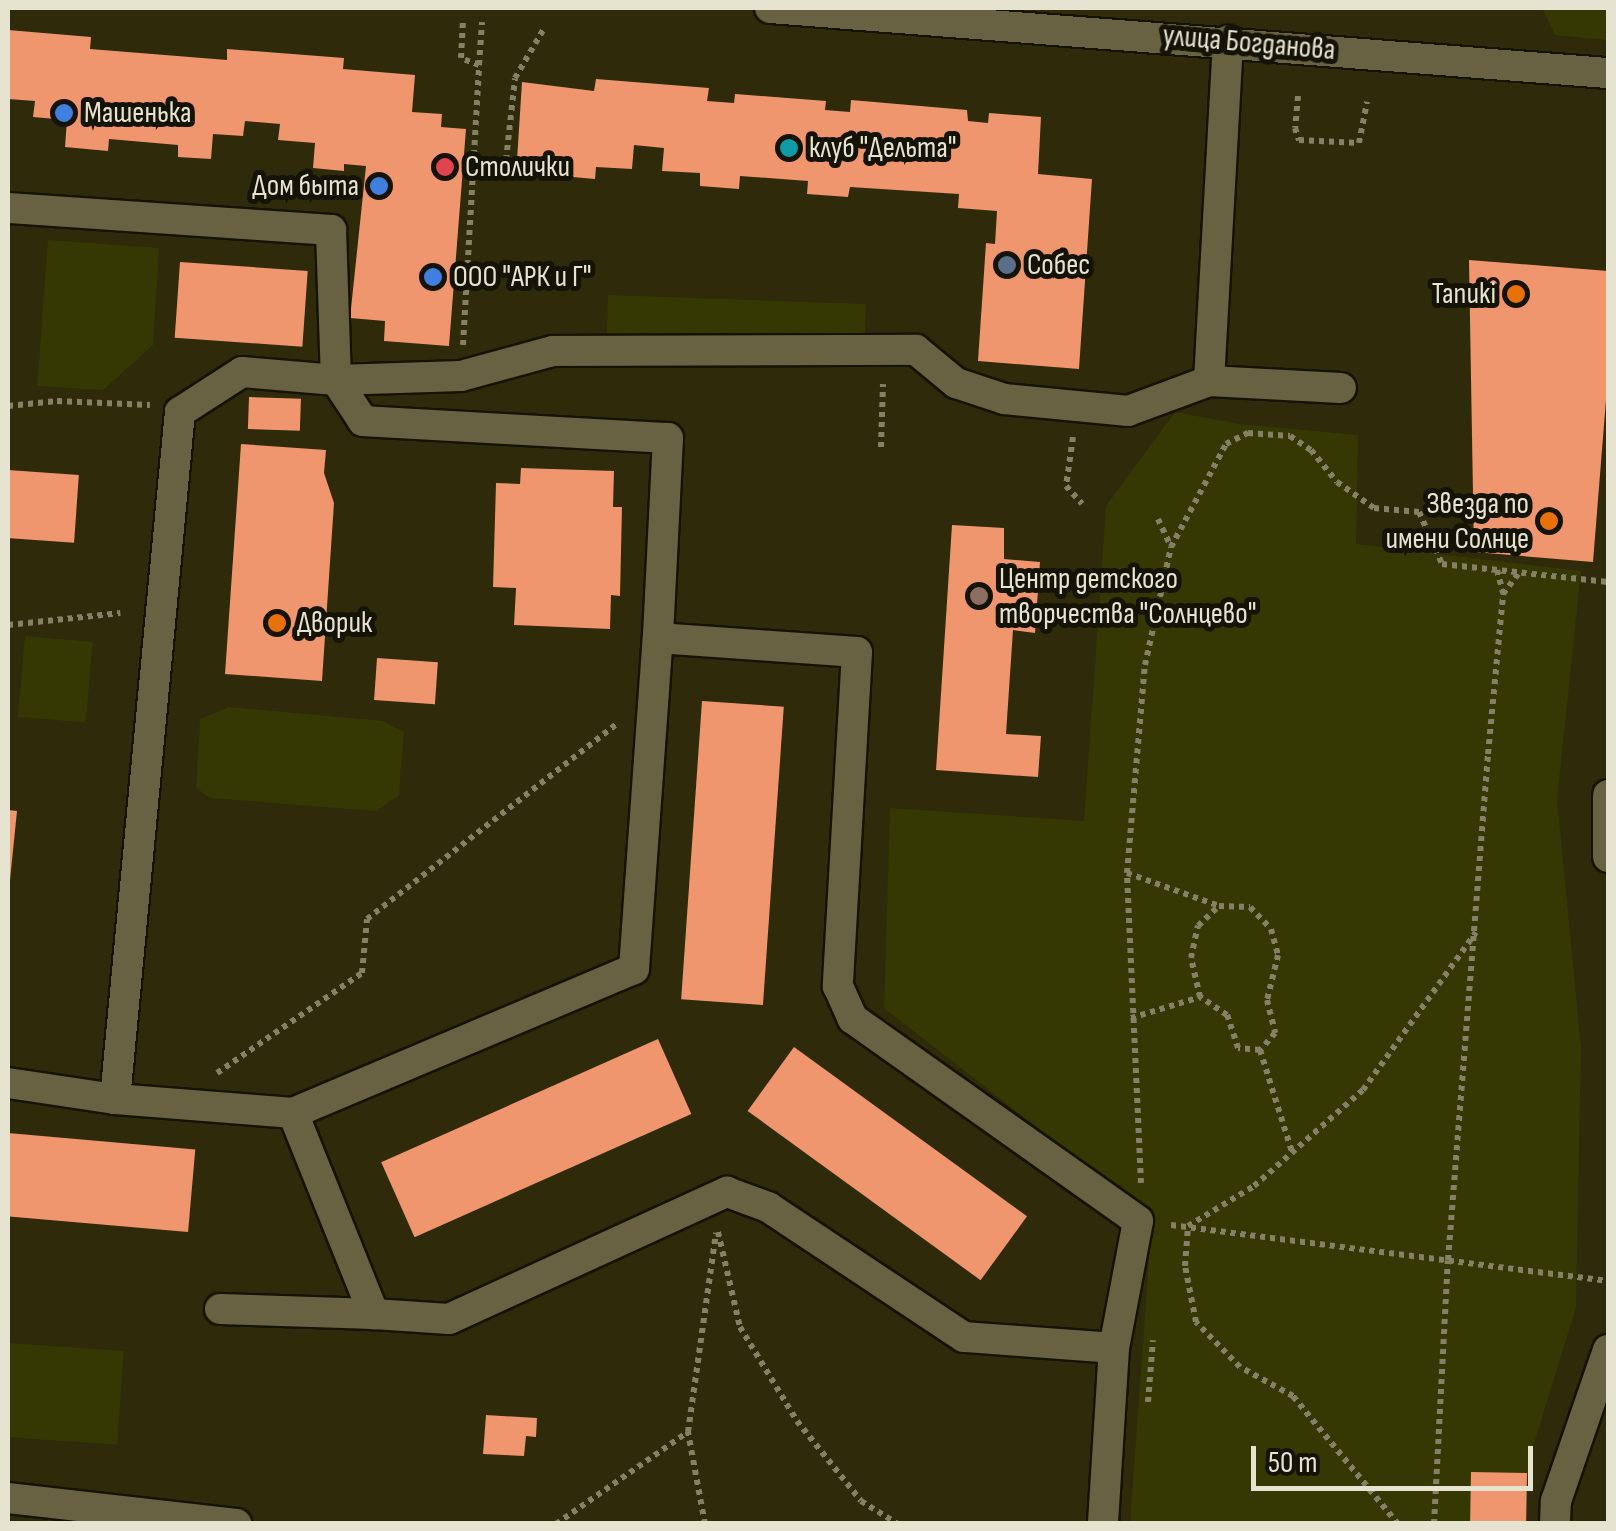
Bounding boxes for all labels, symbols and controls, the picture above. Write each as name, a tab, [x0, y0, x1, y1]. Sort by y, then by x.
street label: улица Богданова	[1161, 18, 1337, 68]
place label: Машенька	[84, 95, 192, 131]
marker: Машенька	[53, 102, 75, 124]
place label: клуб "Дельта"	[809, 130, 956, 166]
marker: клуб "Дельта"	[778, 137, 800, 159]
place label: Столички	[465, 149, 570, 185]
marker: Столички	[434, 156, 456, 178]
place label: Дом быта	[252, 168, 359, 204]
marker: Дом быта	[368, 175, 390, 197]
place label: Собес	[1027, 247, 1090, 283]
marker: Собес	[996, 254, 1018, 276]
place label: ООО "АРК и Г"	[453, 259, 592, 295]
marker: ООО "АРК и Г"	[422, 266, 444, 288]
place label: Tanuki	[1432, 276, 1496, 312]
marker: Tanuki	[1505, 283, 1527, 305]
place label: Звезда по имени Солнце	[1385, 486, 1529, 556]
marker: Звезда по имени Солнце	[1538, 510, 1560, 532]
place label: Центр детского творчества "Солнцево"	[999, 561, 1257, 632]
marker: Центр детского творчества "Солнцево"	[968, 585, 990, 607]
place label: Дворик	[297, 605, 372, 641]
marker: Дворик	[266, 612, 288, 634]
scale bar	[1256, 1426, 1538, 1488]
text: 50 m	[1268, 1445, 1317, 1481]

